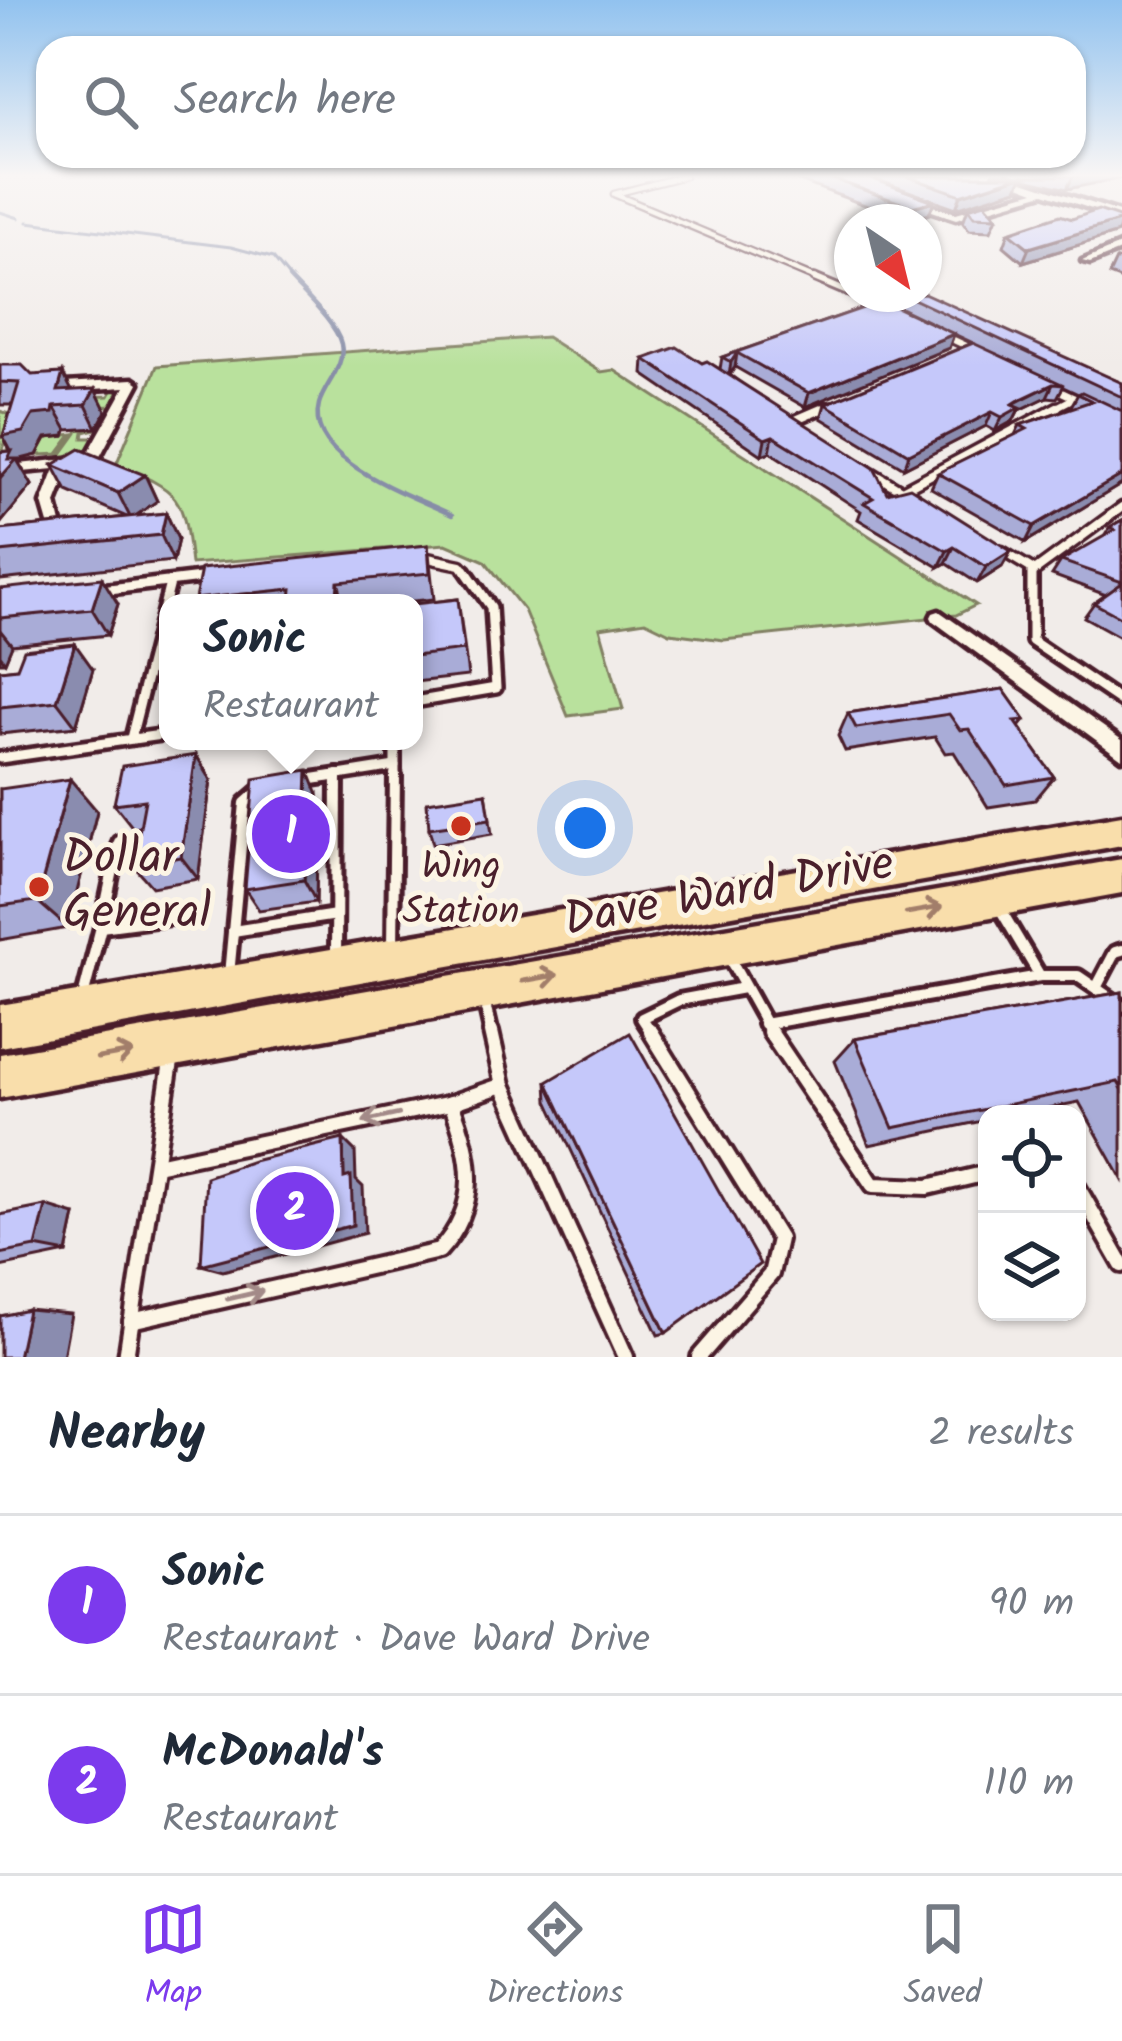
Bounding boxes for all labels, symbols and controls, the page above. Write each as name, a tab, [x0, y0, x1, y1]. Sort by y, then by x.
search box	[36, 36, 1086, 168]
text: Search here	[174, 66, 396, 138]
icon: search	[78, 69, 144, 135]
north arrow	[834, 204, 942, 312]
popup	[159, 594, 423, 750]
text: Sonic	[203, 605, 307, 677]
text: Restaurant	[203, 677, 379, 739]
pin: 1	[252, 789, 330, 879]
your location	[555, 798, 615, 858]
marker: Wing Station	[448, 813, 474, 839]
place label: Dollar General	[63, 821, 211, 952]
street label: Dave Ward Drive	[558, 827, 900, 959]
place label: Wing Station	[403, 837, 519, 944]
marker: Dollar General	[26, 874, 52, 900]
one-way arrow	[904, 898, 943, 921]
one-way arrow	[520, 966, 559, 988]
one-way arrow	[95, 1042, 134, 1065]
map controls	[978, 1105, 1086, 1321]
button: locate	[978, 1105, 1086, 1213]
one-way arrow	[363, 1107, 401, 1130]
pin: 2	[256, 1166, 334, 1256]
button: layers	[978, 1213, 1086, 1321]
one-way arrow	[226, 1283, 264, 1306]
text: Nearby	[48, 1395, 205, 1476]
text: 2 results	[929, 1404, 1074, 1466]
text: Sonic	[162, 1538, 266, 1610]
text: 1	[81, 1574, 93, 1636]
text: 90 m	[989, 1574, 1074, 1636]
text: Restaurant · Dave Ward Drive	[162, 1610, 650, 1672]
text: McDonald's	[162, 1718, 384, 1790]
text: 2	[76, 1754, 98, 1816]
text: 110 m	[983, 1754, 1074, 1816]
text: Restaurant	[162, 1790, 338, 1852]
tab: Map	[140, 1896, 206, 2021]
tab: Directions	[486, 1896, 623, 2021]
tab: Saved	[904, 1896, 982, 2021]

